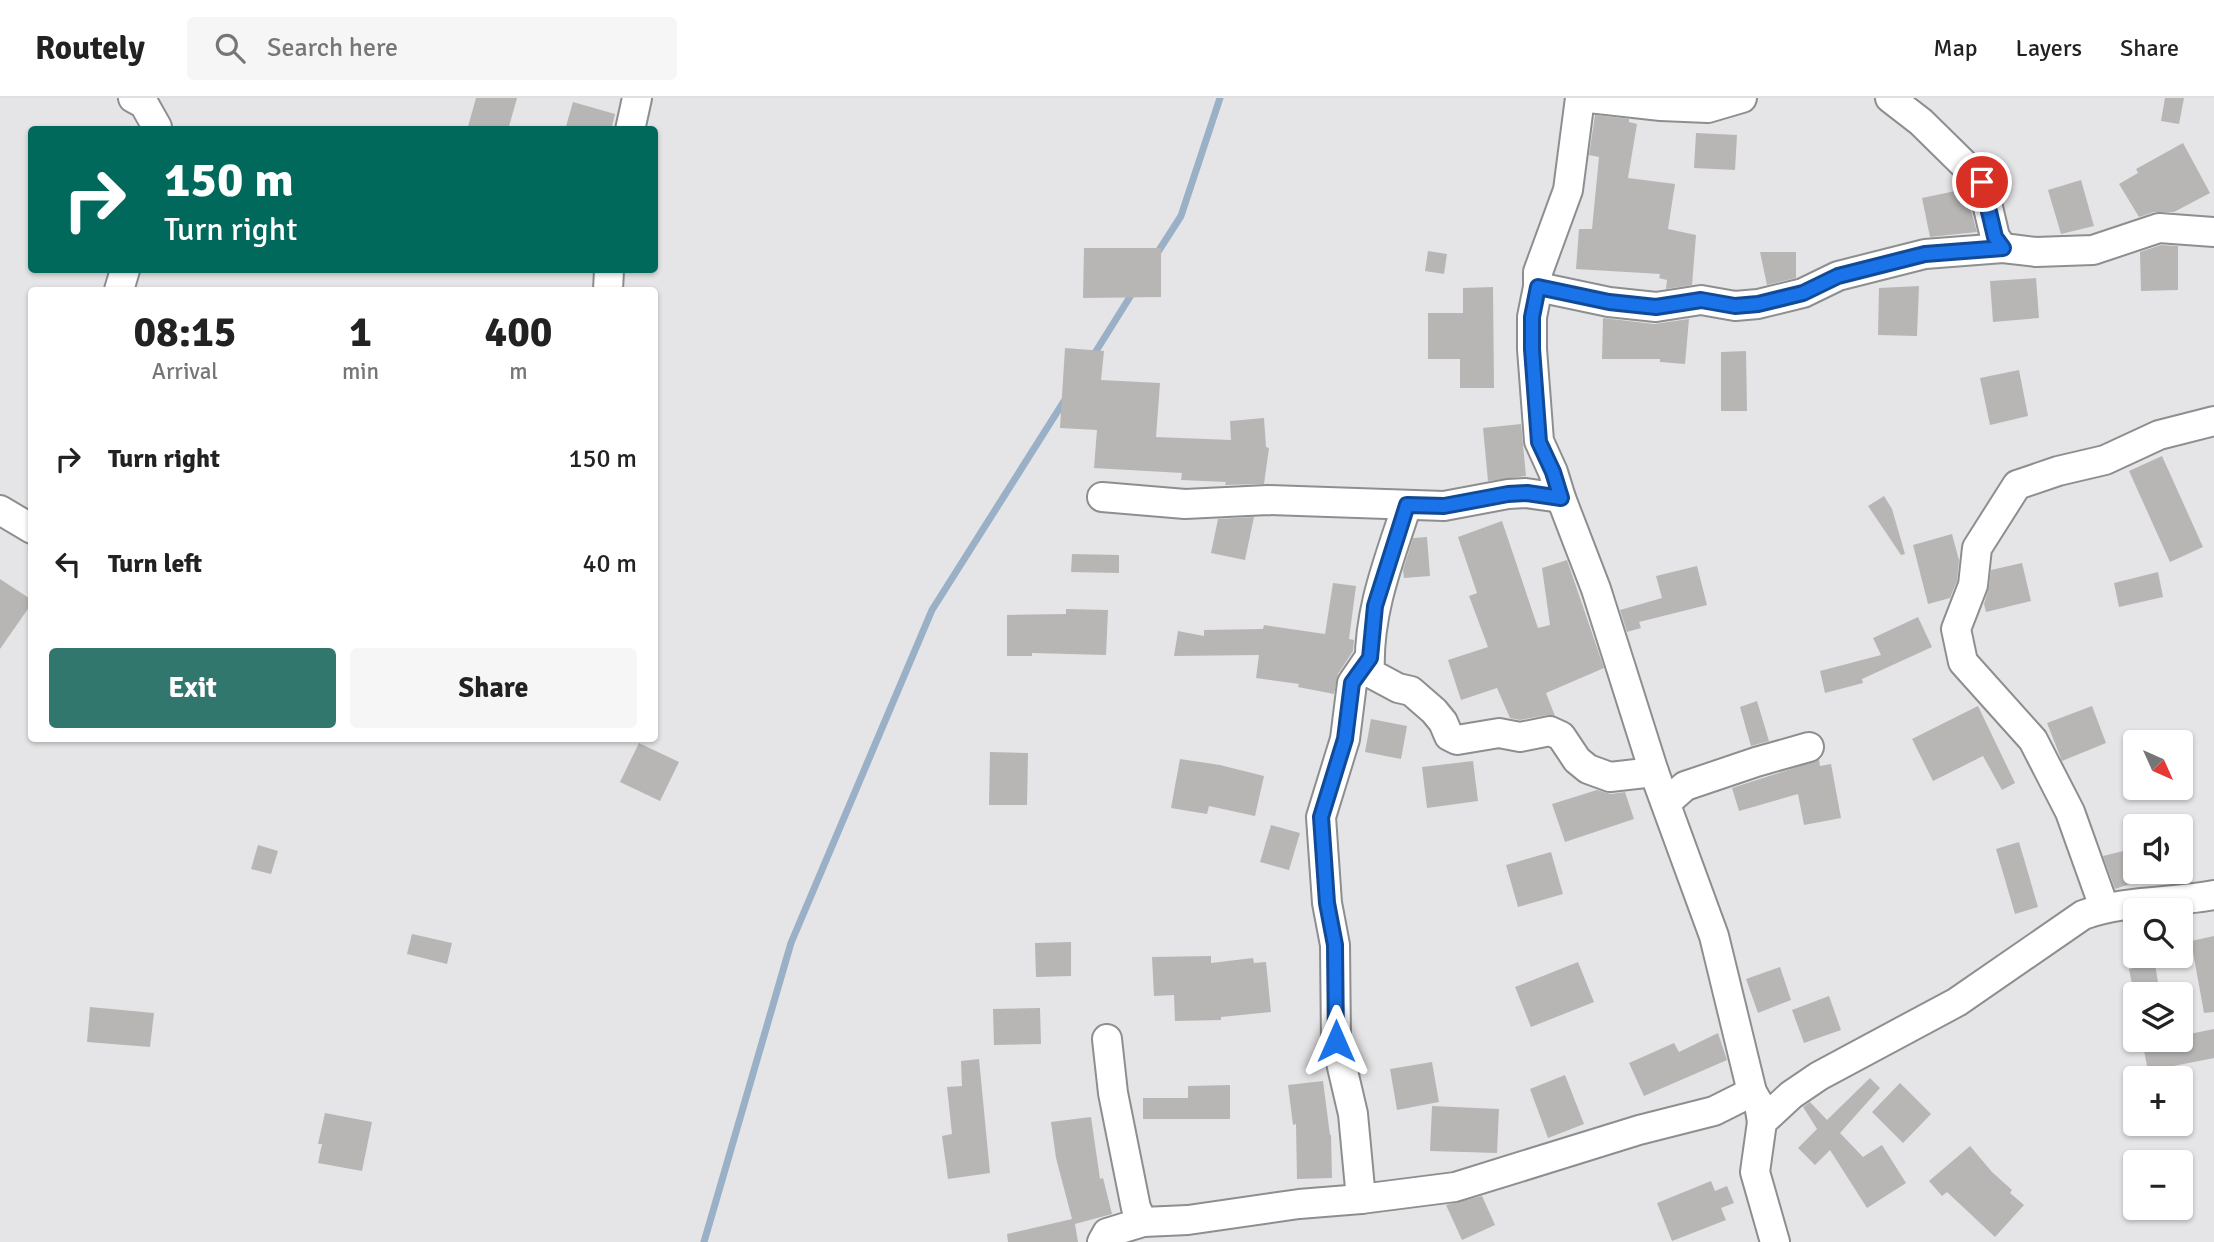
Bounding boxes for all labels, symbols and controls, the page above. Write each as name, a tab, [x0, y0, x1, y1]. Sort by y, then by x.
search box	[187, 17, 677, 80]
text: Routely	[35, 28, 145, 69]
icon: search	[211, 29, 249, 67]
text: Search here	[267, 32, 398, 64]
text: Map	[1933, 33, 1978, 63]
text: Layers	[2016, 33, 2082, 63]
text: Share	[2120, 33, 2179, 63]
text: 150 m	[164, 150, 294, 210]
pin	[1952, 152, 2012, 212]
icon: right	[49, 154, 140, 245]
icon: arrive	[1963, 163, 2001, 201]
text: Turn right	[164, 210, 297, 249]
text: 08:15	[133, 307, 237, 358]
text: 1	[349, 307, 372, 358]
text: 400	[484, 307, 553, 358]
text: Arrival	[152, 357, 218, 386]
text: min	[342, 357, 379, 386]
text: m	[509, 357, 528, 386]
icon: right	[49, 440, 87, 478]
text: Turn right	[108, 443, 220, 475]
text: 150 m	[568, 443, 637, 475]
icon: left	[49, 545, 87, 583]
text: Turn left	[108, 548, 202, 580]
text: 40 m	[582, 548, 637, 580]
button: Exit	[49, 648, 336, 728]
button: Share	[350, 648, 637, 728]
north arrow	[2123, 730, 2193, 800]
map controls	[2123, 730, 2193, 1220]
button: sound	[2123, 814, 2193, 884]
button: search	[2123, 898, 2193, 968]
button: layers	[2123, 982, 2193, 1052]
position arrow	[1299, 1004, 1373, 1078]
button: +	[2123, 1066, 2193, 1136]
button: −	[2123, 1150, 2193, 1220]

